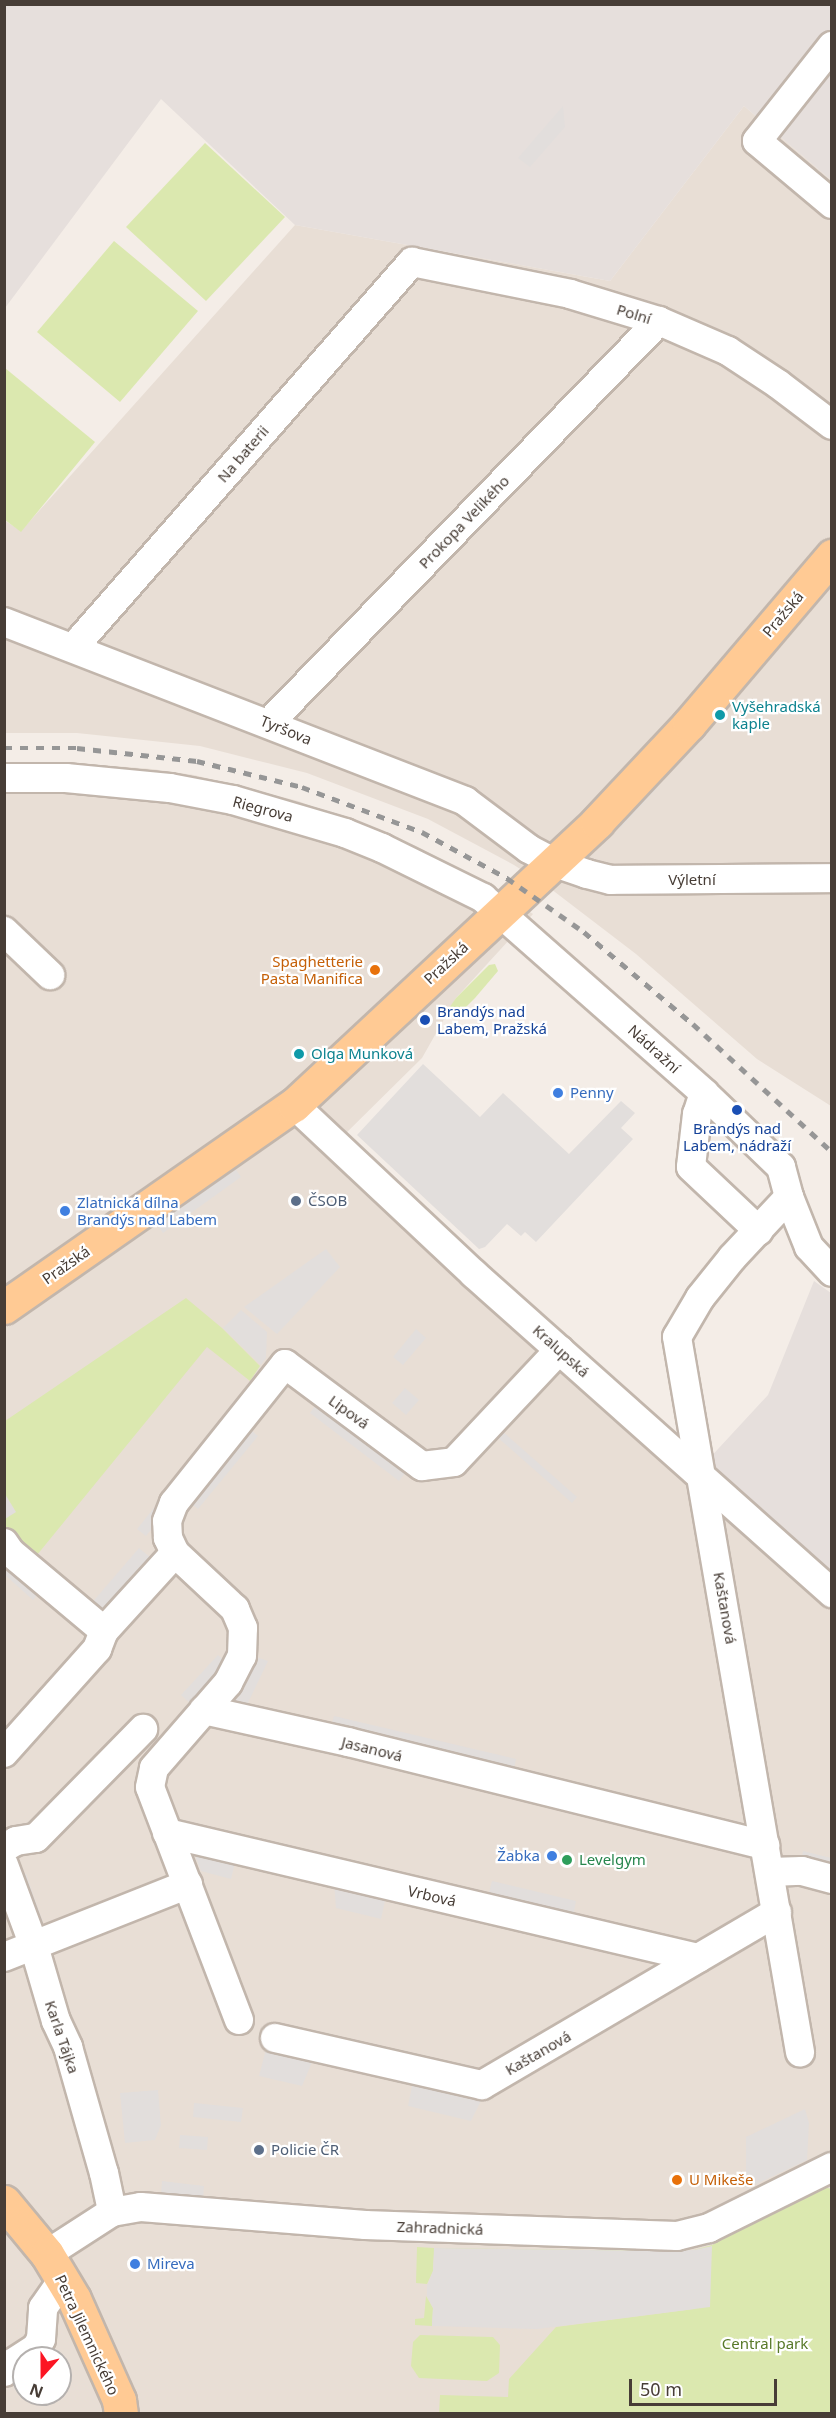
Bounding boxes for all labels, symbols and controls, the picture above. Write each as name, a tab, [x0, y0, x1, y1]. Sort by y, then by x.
street label: Polní	[615, 300, 653, 328]
street label: Na baterii	[214, 422, 272, 486]
street label: Prokopa Velikého	[415, 472, 513, 572]
street label: Pražská	[759, 588, 807, 640]
place label: Vyšehradská kaple	[732, 697, 821, 732]
marker: Vyšehradská kaple	[713, 708, 727, 722]
street label: Tyršova	[258, 712, 314, 748]
street label: Riegrova	[231, 792, 295, 826]
street label: Výletní	[668, 871, 716, 889]
street label: Pražská	[420, 938, 472, 988]
place label: Spaghetterie Pasta Manifica	[261, 952, 363, 987]
marker: Spaghetterie Pasta Manifica	[368, 963, 382, 977]
place label: Brandýs nad Labem, Pražská	[437, 1002, 547, 1037]
marker: Brandýs nad Labem, Pražská	[418, 1013, 432, 1027]
street label: Nádražní	[624, 1021, 684, 1077]
place label: Olga Munková	[311, 1045, 413, 1063]
marker: Olga Munková	[292, 1047, 306, 1061]
place label: Penny	[570, 1084, 614, 1102]
marker: Penny	[551, 1086, 565, 1100]
marker: Brandýs nad Labem, nádraží	[730, 1103, 744, 1117]
place label: Brandýs nad Labem, nádraží	[683, 1119, 791, 1154]
place label: ČSOB	[308, 1192, 347, 1210]
place label: Zlatnická dílna Brandýs nad Labem	[77, 1193, 217, 1228]
marker: ČSOB	[289, 1194, 303, 1208]
marker: Zlatnická dílna Brandýs nad Labem	[58, 1204, 72, 1218]
street label: Pražská	[39, 1242, 93, 1288]
street label: Kralupská	[529, 1321, 593, 1381]
street label: Lipová	[325, 1391, 373, 1433]
street label: Kaštanová	[710, 1571, 740, 1645]
street label: Jasanová	[340, 1733, 404, 1765]
place label: Žabka	[497, 1847, 540, 1865]
marker: Žabka	[545, 1849, 559, 1863]
place label: Levelgym	[579, 1851, 646, 1869]
marker: Levelgym	[560, 1853, 574, 1867]
street label: Vrbová	[406, 1882, 458, 1910]
street label: Karla Tájka	[41, 1998, 83, 2076]
street label: Kaštanová	[502, 2027, 574, 2079]
place label: Policie ČR	[271, 2141, 339, 2159]
marker: Policie ČR	[252, 2143, 266, 2157]
place label: U Mikeše	[689, 2171, 753, 2189]
marker: U Mikeše	[670, 2173, 684, 2187]
street label: Zahradnická	[396, 2217, 484, 2239]
place label: Mireva	[147, 2255, 195, 2273]
marker: Mireva	[128, 2257, 142, 2271]
street label: Petra Jilemnického	[51, 2272, 123, 2398]
park label: Central park	[722, 2335, 808, 2353]
north arrow	[12, 2346, 72, 2406]
scale bar	[632, 2367, 780, 2405]
text: 50 m	[640, 2377, 682, 2401]
text: N	[26, 2378, 46, 2404]

